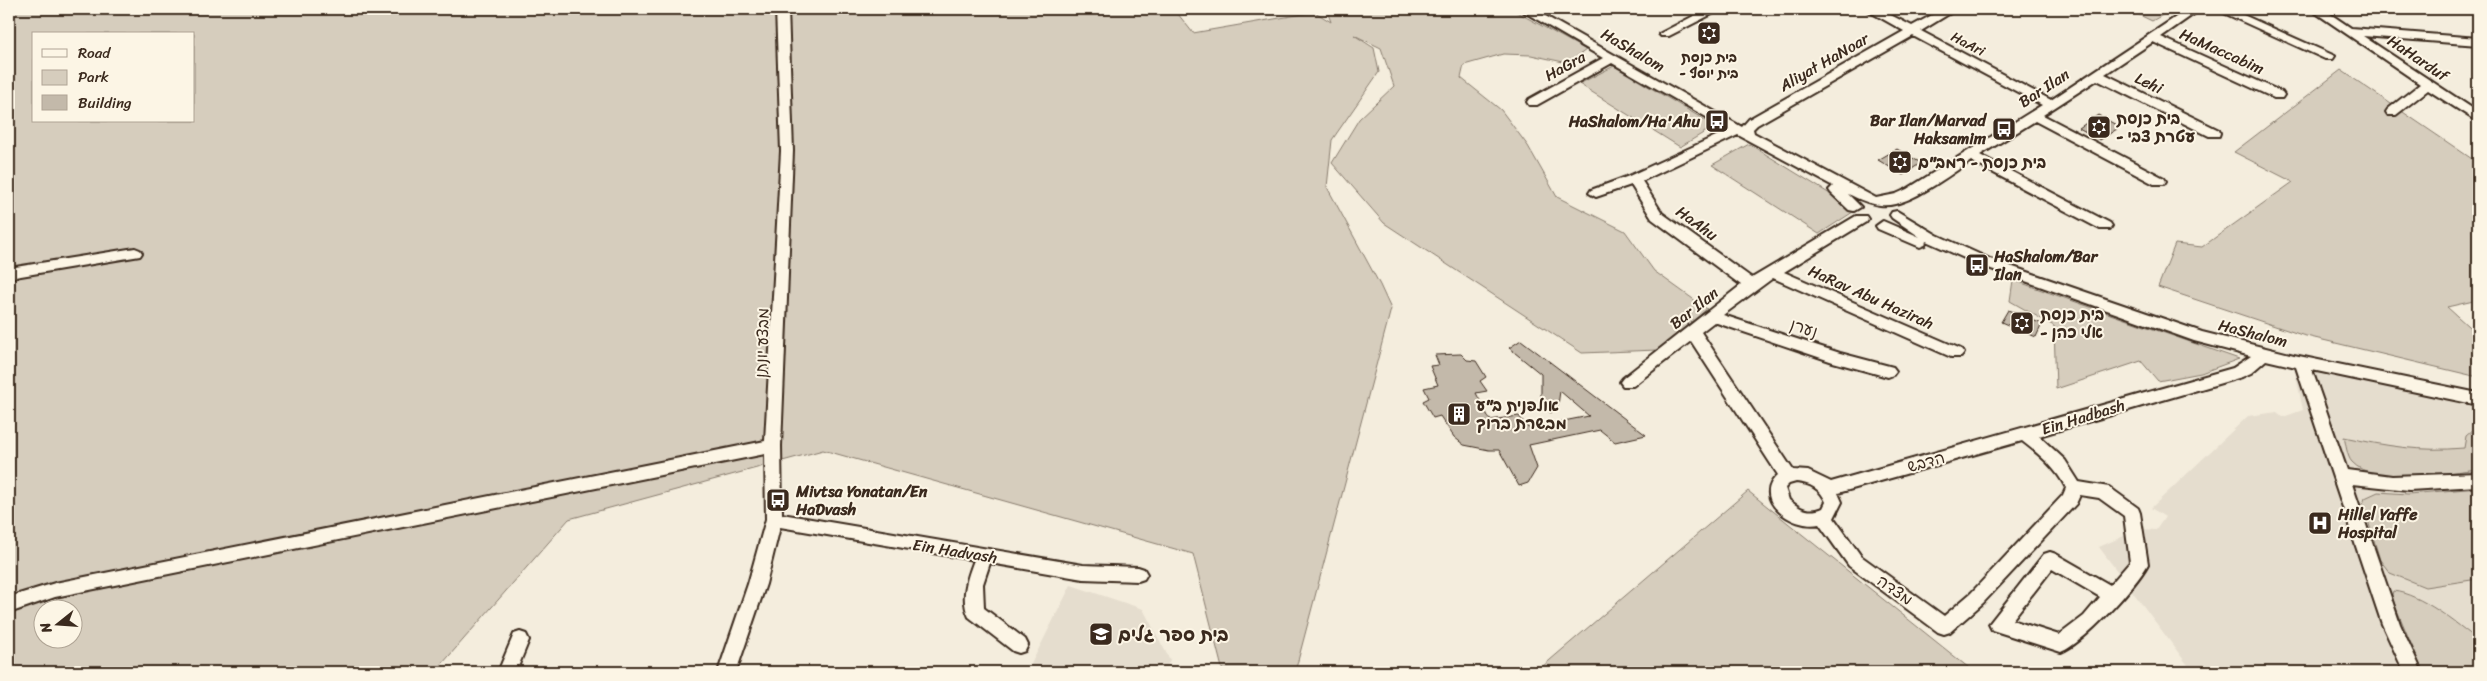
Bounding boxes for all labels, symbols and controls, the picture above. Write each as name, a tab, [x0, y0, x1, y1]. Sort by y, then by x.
street label: HaMaccabim	[2175, 19, 2269, 83]
street label: HaShalom	[1595, 20, 1671, 80]
synagogue icon: בית כנסת - בית יוסף	[1696, 20, 1722, 46]
street label: Aliyat HaNoar	[1773, 24, 1876, 100]
street label: HaAri	[1946, 25, 1991, 64]
street label: HaHarduf	[2381, 27, 2457, 91]
legend	[32, 32, 195, 122]
text: Road	[78, 40, 111, 66]
street label: HaGra	[1539, 42, 1592, 89]
place label: בית כנסת - בית יוסף	[1679, 45, 1739, 86]
street label: Bar Ilan	[2012, 60, 2076, 116]
text: Park	[78, 64, 109, 90]
street label: Lehi	[2130, 64, 2169, 103]
text: Building	[78, 90, 132, 116]
place label: בית כנסת - עטרת צבי	[2116, 104, 2195, 151]
place label: Bar Ilan/Marvad Haksamim	[1870, 106, 1988, 153]
place label: HaShalom/Ha'Ahu	[1568, 107, 1700, 136]
bus stop icon: HaShalom/Ha'Ahu	[1704, 108, 1730, 134]
synagogue icon: בית כנסת - עטרת צבי	[2086, 114, 2112, 140]
bus stop icon: Bar Ilan/Marvad Haksamim	[1991, 116, 2017, 142]
place label: בית כנסת - רמב"ם	[1918, 148, 2046, 177]
synagogue icon: בית כנסת - רמב"ם	[1887, 149, 1913, 175]
street label: HaAhu	[1670, 198, 1725, 249]
place label: HaShalom/Bar Ilan	[1993, 242, 2099, 289]
bus stop icon: HaShalom/Bar Ilan	[1964, 252, 1990, 278]
street label: HaRav Abu Hazirah	[1804, 256, 1938, 338]
street label: Bar Ilan	[1663, 279, 1725, 337]
place label: בית כנסת - אלי כהן	[2040, 300, 2104, 347]
street label: מבצע יונתן	[746, 307, 778, 379]
street label: נערן	[1786, 310, 1822, 346]
synagogue icon: בית כנסת - אלי כהן	[2009, 310, 2035, 336]
street label: HaShalom	[2215, 310, 2291, 356]
place label: אולפנית ב"ע מבשרת ברוך	[1476, 391, 1566, 438]
street label: Ein Hadbash	[2038, 391, 2128, 443]
building icon: אולפנית ב"ע מבשרת ברוך	[1446, 401, 1472, 427]
street label: הדבש	[1904, 443, 1948, 481]
place label: Mivtsa Yonatan/En HaDvash	[795, 477, 928, 524]
bus stop icon: Mivtsa Yonatan/En HaDvash	[765, 487, 791, 513]
place label: Hillel Yaffe Hospital	[2337, 500, 2418, 547]
hospital icon: Hillel Yaffe Hospital	[2307, 510, 2333, 536]
street label: Ein Hadvash	[911, 530, 999, 572]
street label: מצדה	[1871, 567, 1919, 613]
north arrow	[32, 598, 82, 648]
place label: בית ספר גלים	[1118, 618, 1229, 651]
text: N	[33, 619, 60, 637]
school or university icon: בית ספר גלים	[1088, 621, 1114, 647]

